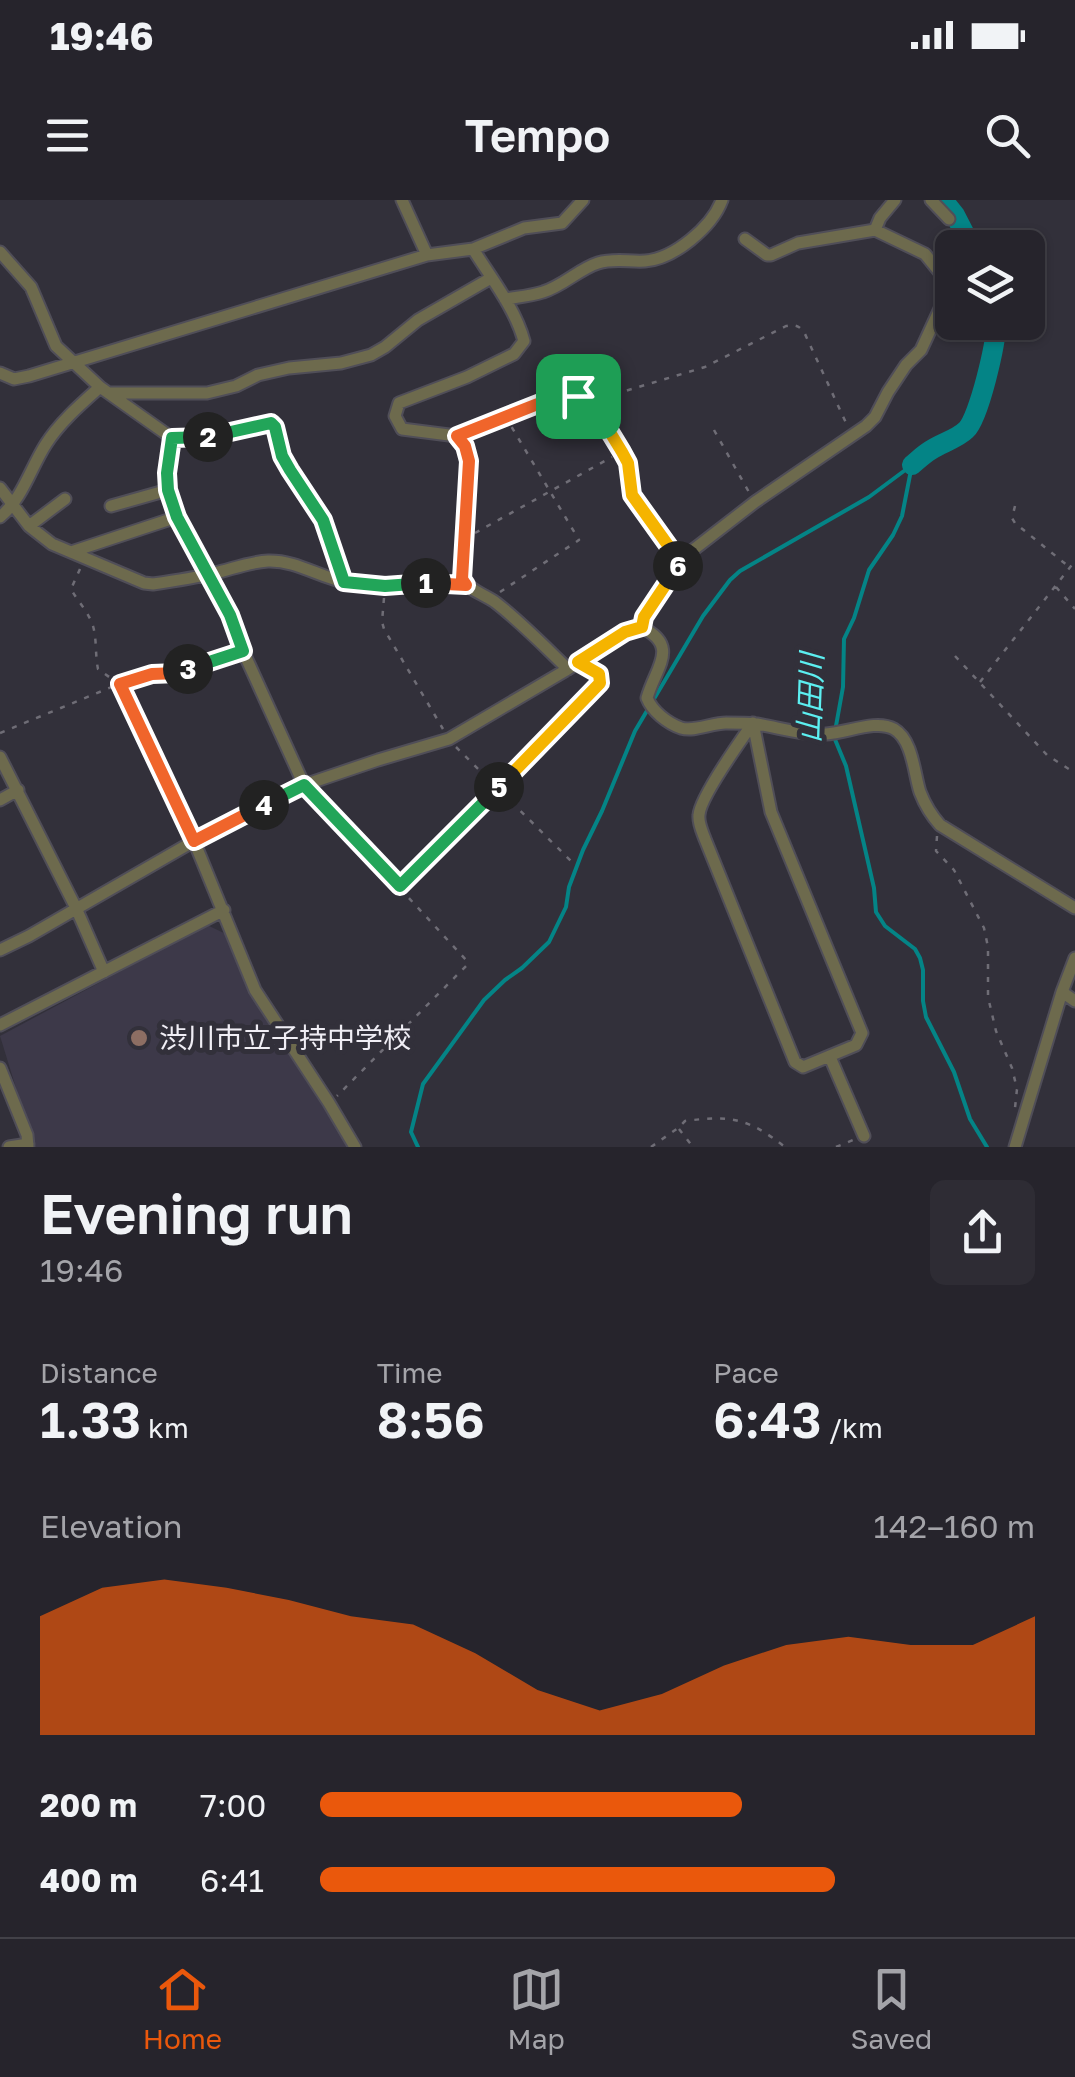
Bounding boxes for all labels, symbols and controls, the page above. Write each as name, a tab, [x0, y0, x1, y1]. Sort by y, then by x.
text: 19:46	[50, 13, 154, 58]
icon: menu	[40, 108, 95, 163]
text: Tempo	[465, 108, 610, 162]
icon: search	[980, 108, 1035, 163]
map controls	[935, 230, 1045, 340]
button: layers	[935, 230, 1045, 340]
pin	[536, 354, 621, 439]
icon: arrive	[551, 369, 606, 424]
pin: 2	[183, 412, 233, 462]
text: 2	[199, 420, 217, 453]
pin: 6	[653, 541, 703, 591]
text: 6	[669, 549, 687, 582]
pin: 1	[401, 558, 451, 608]
text: 1	[419, 566, 433, 599]
pin: 3	[163, 644, 213, 694]
water label: 山田川	[790, 649, 830, 744]
text: 3	[179, 652, 197, 685]
pin: 5	[474, 762, 524, 812]
text: 5	[490, 770, 508, 803]
pin: 4	[239, 780, 289, 830]
text: 4	[255, 788, 273, 821]
place label: 渋川市立子持中学校	[159, 1021, 411, 1054]
marker: 渋川市立子持中学校	[128, 1027, 150, 1049]
text: Evening run	[40, 1180, 353, 1246]
button: share	[930, 1180, 1035, 1285]
text: 19:46	[40, 1251, 123, 1289]
text: Distance	[40, 1356, 158, 1389]
text: Time	[377, 1356, 443, 1389]
text: Pace	[713, 1356, 779, 1389]
text: 1.33	[40, 1389, 141, 1449]
text: 8:56	[377, 1389, 485, 1449]
text: 6:43	[713, 1389, 822, 1449]
text: km	[141, 1411, 189, 1444]
text: /km	[822, 1411, 883, 1444]
text: Elevation	[40, 1507, 182, 1545]
text: 142–160 m	[873, 1507, 1035, 1545]
text: 200 m	[40, 1786, 137, 1824]
text: 7:00	[200, 1786, 266, 1824]
text: 400 m	[40, 1861, 138, 1899]
text: 6:41	[200, 1861, 264, 1899]
tab: Home	[143, 1962, 222, 2055]
tab: Map	[508, 1962, 565, 2055]
tab: Saved	[850, 1962, 932, 2055]

